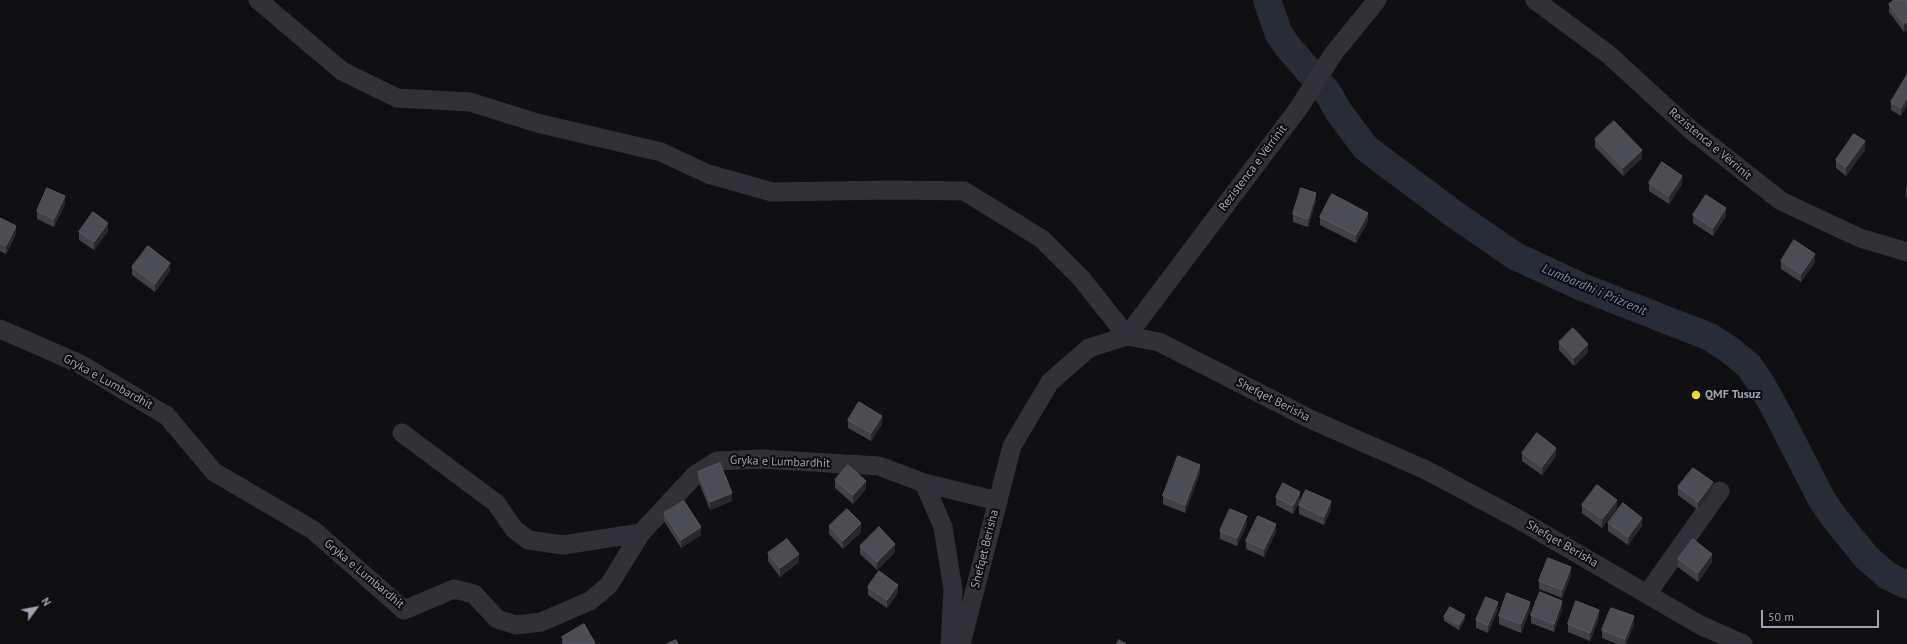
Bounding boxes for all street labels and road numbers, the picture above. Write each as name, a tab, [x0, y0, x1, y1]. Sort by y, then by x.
street label: Rezistenca e Vërrinit	[1665, 105, 1755, 183]
street label: Rezistenca e Vërrinit	[1216, 122, 1290, 214]
street label: Gryka e Lumbardhit	[61, 351, 155, 413]
street label: Shefqet Berisha	[1234, 375, 1312, 425]
street label: Gryka e Lumbardhit	[730, 453, 830, 471]
street label: Shefqet Berisha	[968, 508, 1002, 590]
street label: Shefqet Berisha	[1524, 518, 1600, 570]
street label: Gryka e Lumbardhit	[321, 536, 407, 612]

